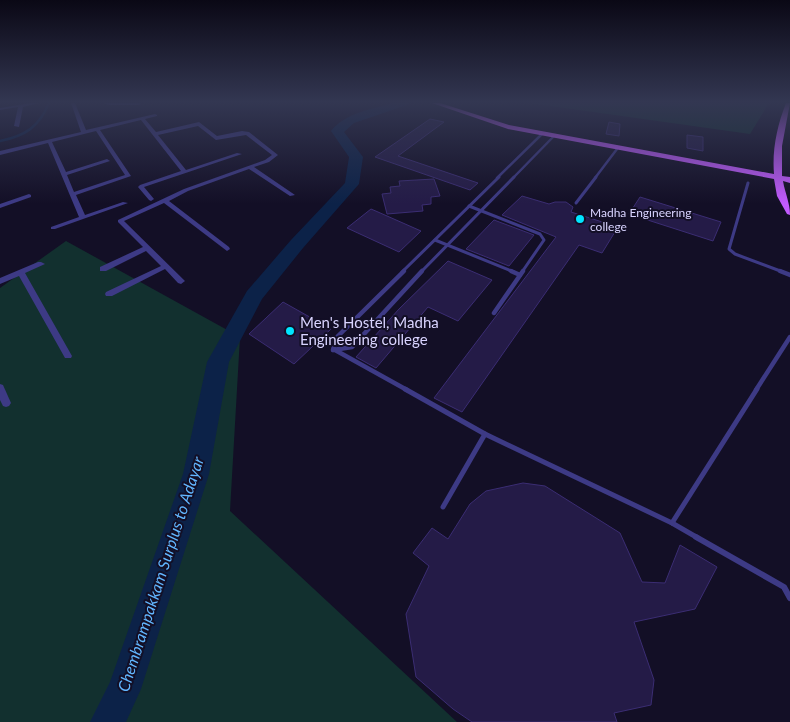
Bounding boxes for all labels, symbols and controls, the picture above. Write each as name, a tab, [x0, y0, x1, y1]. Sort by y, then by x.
place label: Madha Engineering college	[590, 205, 692, 234]
marker: Madha Engineering college	[574, 213, 586, 225]
place label: Men's Hostel, Madha Engineering college	[300, 313, 439, 348]
marker: Men's Hostel, Madha Engineering college	[284, 325, 296, 337]
water label: Chembrampakkam Surplus to Adayar	[113, 454, 207, 694]

